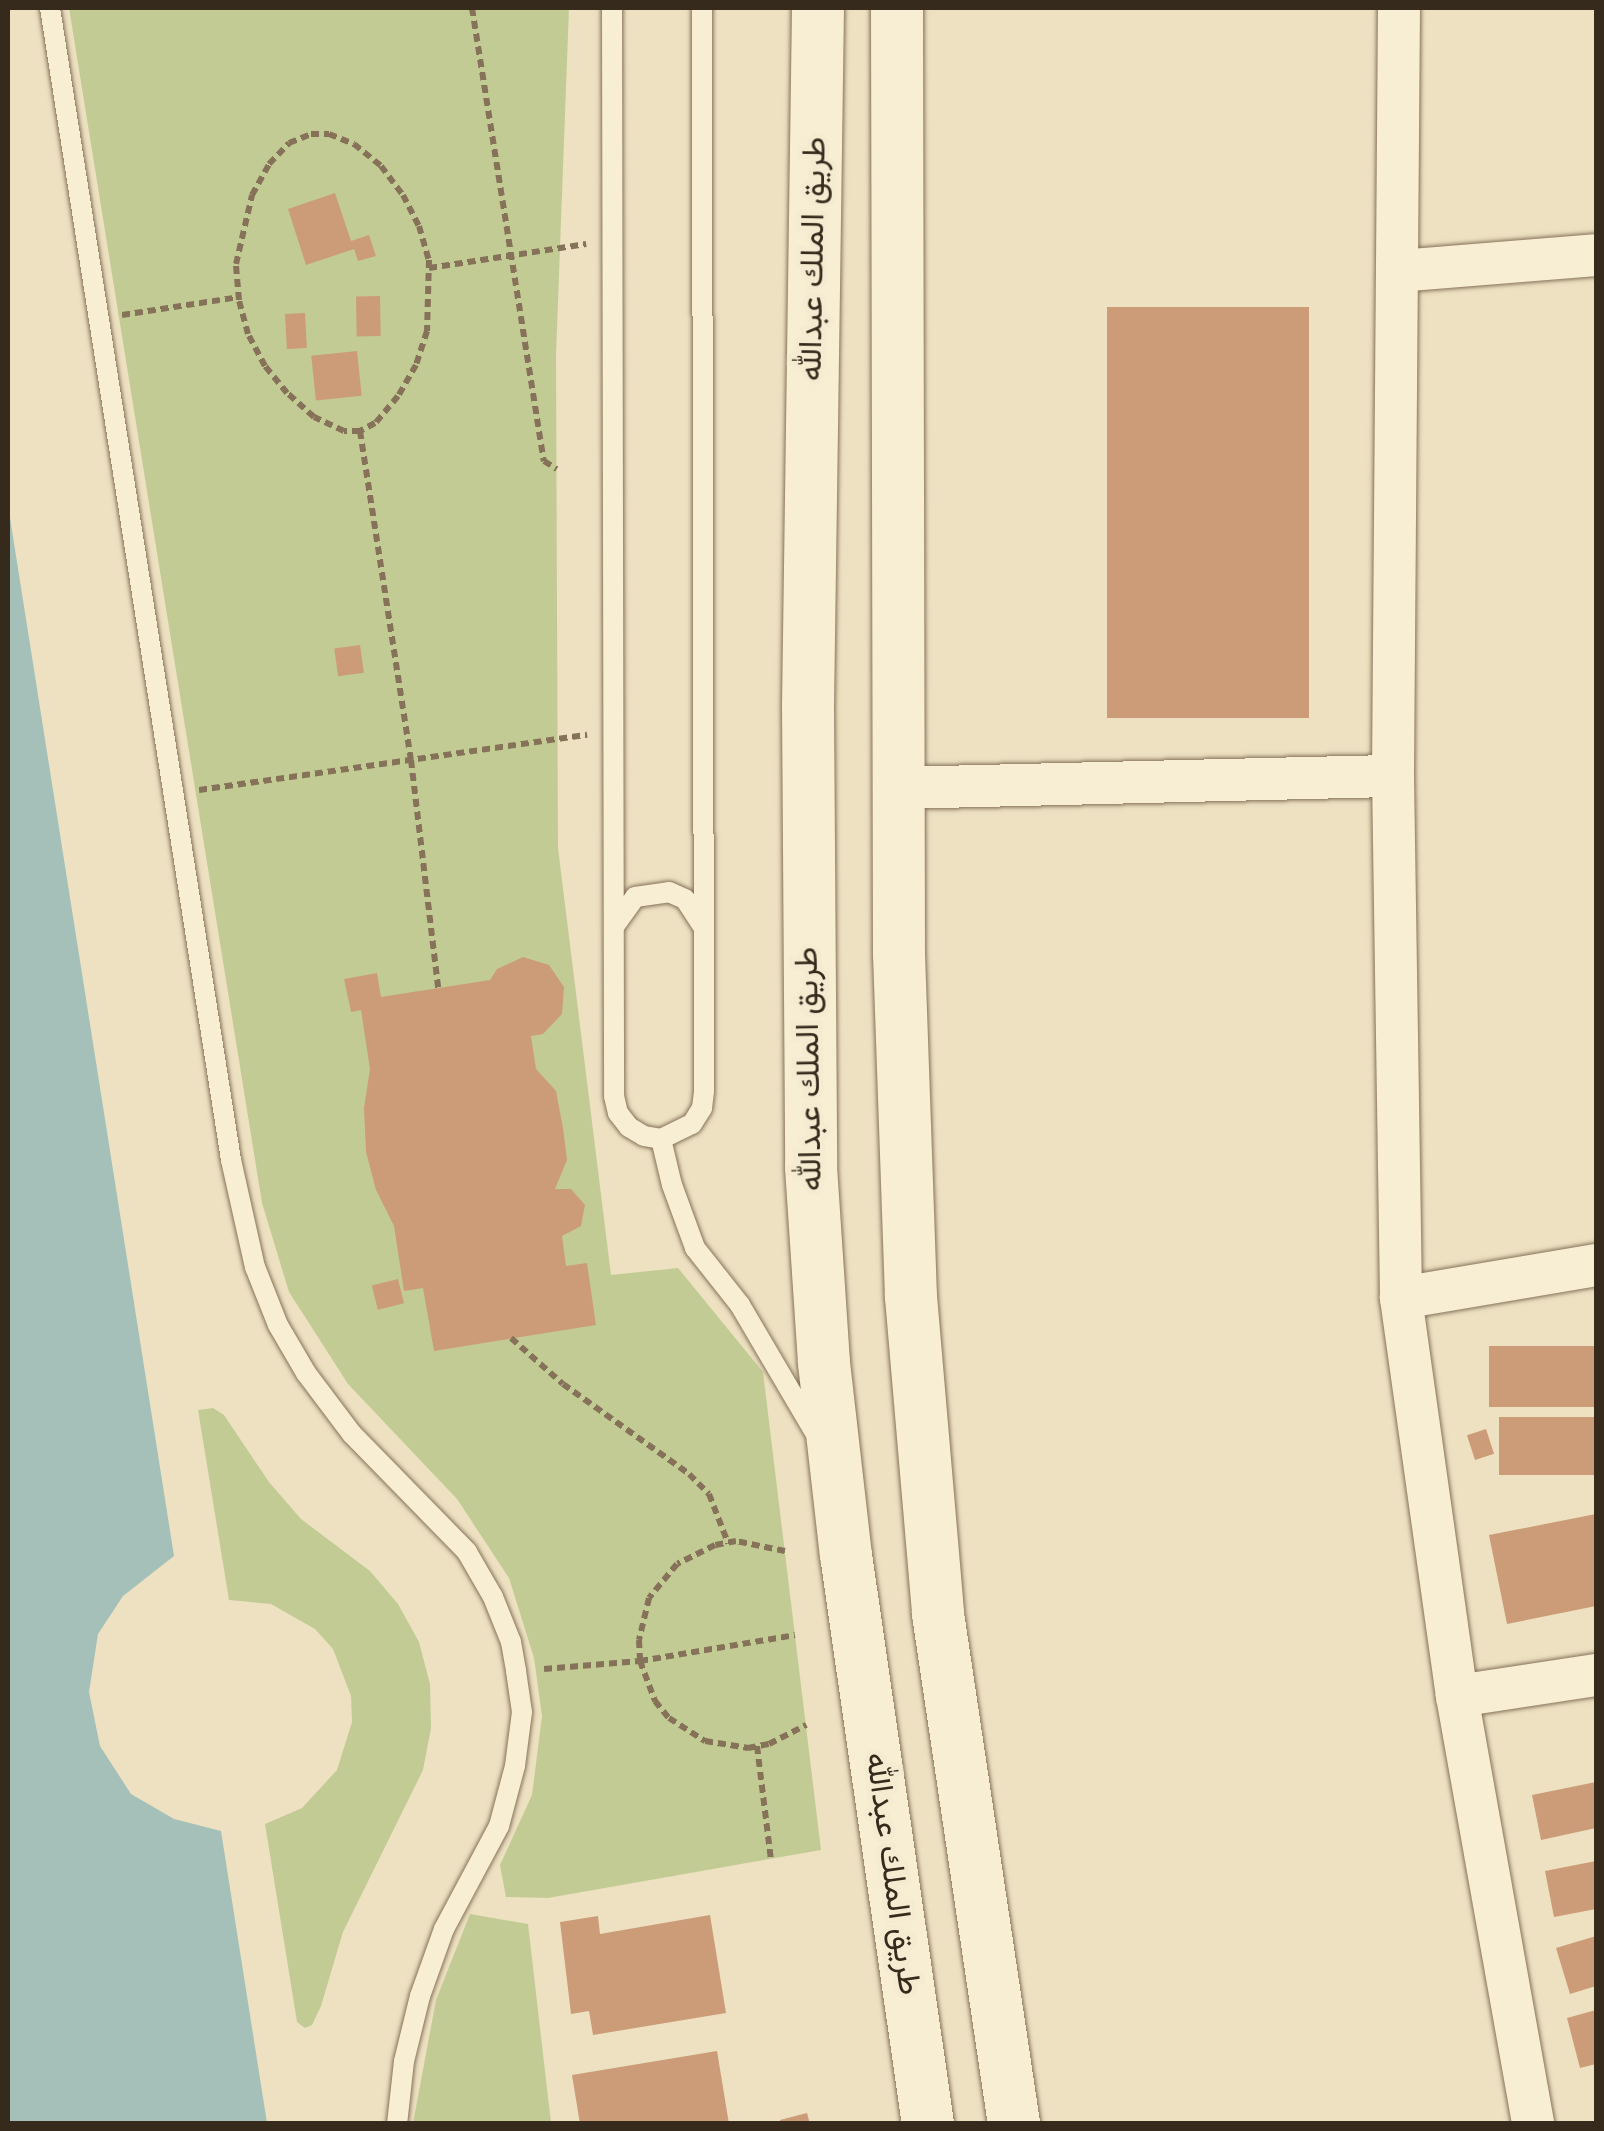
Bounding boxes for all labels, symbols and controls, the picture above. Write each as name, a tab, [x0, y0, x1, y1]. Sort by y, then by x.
street label: طريق الملك عبدالله	[794, 136, 836, 382]
street label: طريق الملك عبدالله	[790, 946, 832, 1192]
street label: طريق الملك عبدالله	[855, 1750, 927, 1998]

